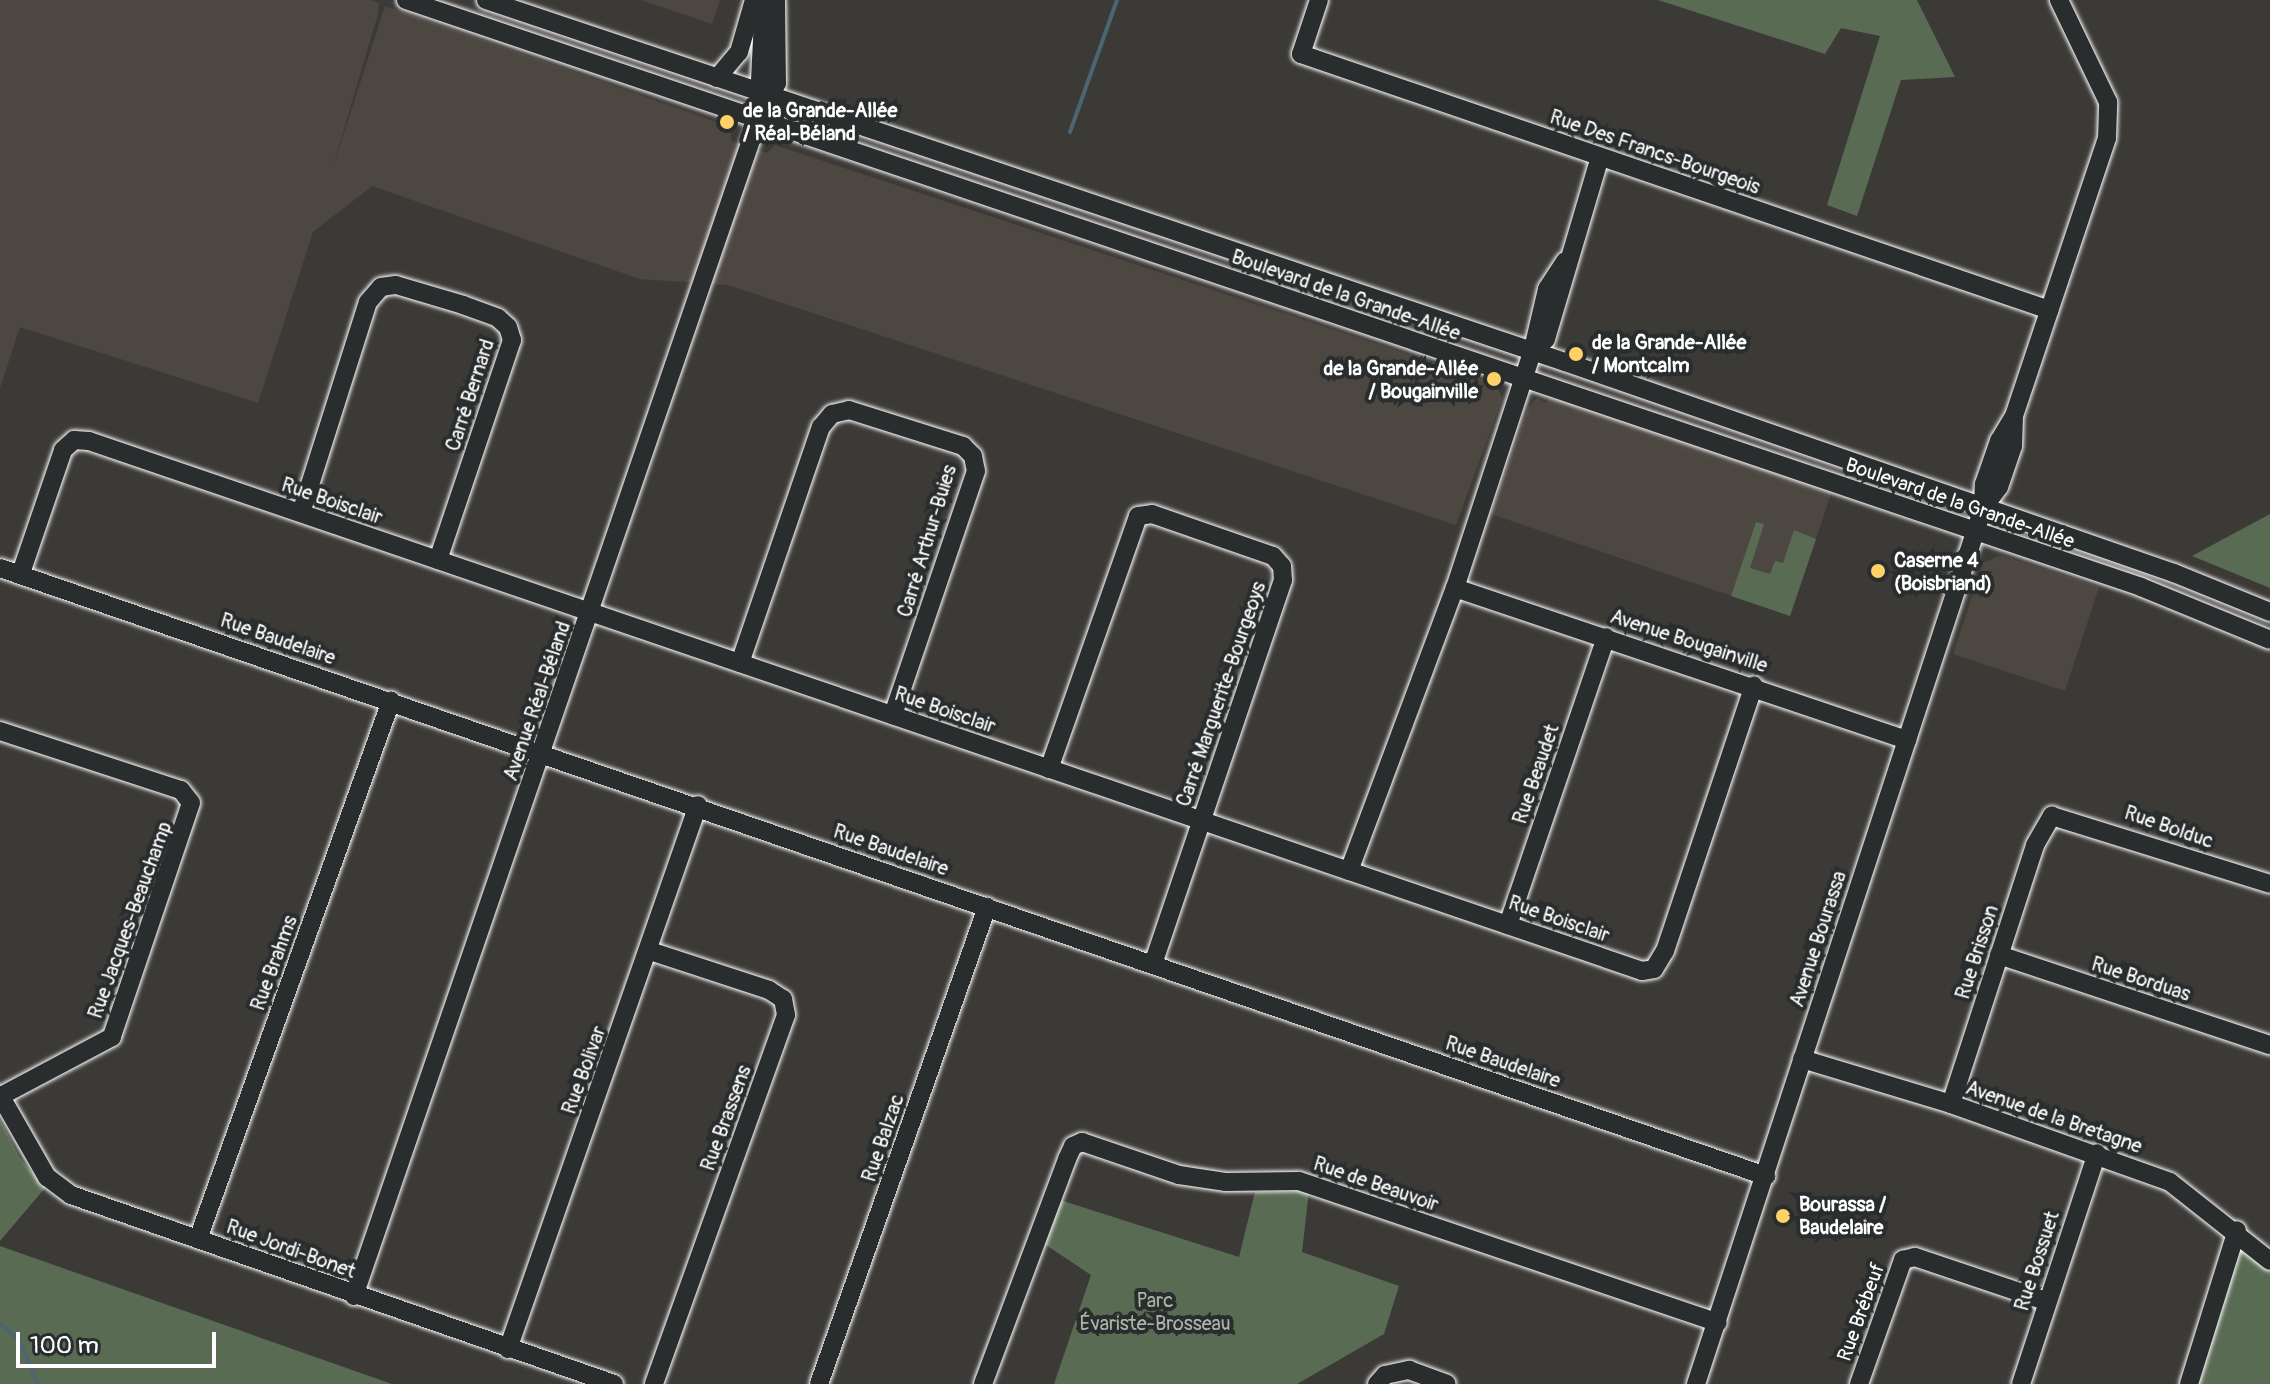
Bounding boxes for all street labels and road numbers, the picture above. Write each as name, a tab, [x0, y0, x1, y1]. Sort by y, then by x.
street label: Rue Des Francs-Bourgeois	[1547, 105, 1763, 199]
street label: Boulevard de la Grande-Allée	[1228, 245, 1464, 345]
street label: Carré Bernard	[441, 336, 499, 454]
street label: Boulevard de la Grande-Allée	[1842, 453, 2078, 553]
street label: Carré Arthur-Buies	[892, 462, 962, 620]
street label: Rue Boisclair	[278, 473, 386, 529]
street label: Carré Marguerite-Bourgeoys	[1171, 578, 1271, 810]
street label: Avenue Bougainville	[1607, 604, 1771, 678]
street label: Rue Baudelaire	[217, 608, 339, 670]
street label: Avenue Réal-Béland	[498, 618, 576, 784]
street label: Rue Boisclair	[891, 682, 999, 738]
street label: Rue Beaudet	[1508, 721, 1564, 827]
street label: Rue Bolduc	[2121, 801, 2217, 853]
street label: Rue Jacques-Beauchamp	[83, 818, 177, 1022]
street label: Rue Baudelaire	[830, 819, 952, 881]
street label: Avenue Bourassa	[1785, 868, 1851, 1010]
street label: Rue Boisclair	[1505, 891, 1613, 947]
street label: Rue Brisson	[1951, 902, 2003, 1002]
street label: Rue Brahms	[246, 912, 302, 1014]
street label: Rue Borduas	[2088, 952, 2194, 1006]
street label: Rue Bolivar	[557, 1023, 611, 1117]
street label: Rue Baudelaire	[1442, 1031, 1564, 1093]
street label: Rue Brassens	[696, 1062, 756, 1174]
street label: Avenue de la Bretagne	[1963, 1076, 2145, 1158]
street label: Rue Balzac	[857, 1091, 909, 1185]
street label: Rue de Beauvoir	[1310, 1151, 1442, 1217]
street label: Rue Bossuet	[2010, 1208, 2064, 1314]
street label: Rue Jordi-Bonet	[223, 1214, 359, 1284]
street label: Rue Brébeuf	[1832, 1260, 1890, 1364]

